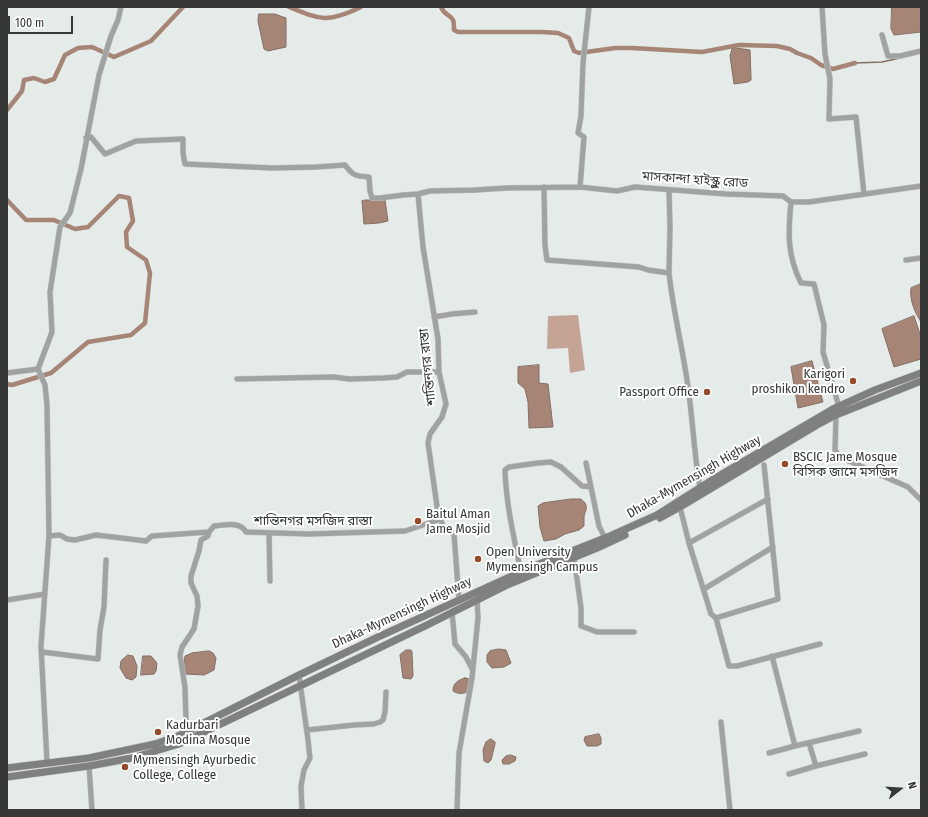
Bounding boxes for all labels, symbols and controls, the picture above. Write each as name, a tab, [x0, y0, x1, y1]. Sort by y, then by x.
scale bar	[10, 8, 75, 34]
text: 100 m	[15, 16, 44, 30]
street label: মাসকান্দা হাইস্কুল রোড	[641, 169, 749, 191]
street label: শান্তিনগর রাস্তা	[416, 328, 440, 406]
place label: Karigori proshikon kendro	[752, 366, 845, 397]
marker: Karigori proshikon kendro	[848, 376, 858, 386]
place label: Passport Office	[619, 384, 699, 400]
marker: Passport Office	[702, 387, 712, 397]
street label: Dhaka-Mymensingh Highway	[624, 432, 764, 522]
place label: BSCIC Jame Mosque বিসিক জামে মসজিদ	[793, 449, 898, 480]
marker: BSCIC Jame Mosque বিসিক জামে মসজিদ	[780, 459, 790, 469]
place label: Baitul Aman Jame Mosjid	[426, 506, 491, 537]
street label: শান্তিনগর মসজিদ রাস্তা	[254, 513, 372, 529]
marker: Baitul Aman Jame Mosjid	[413, 516, 423, 526]
place label: Open University Mymensingh Campus	[486, 544, 598, 575]
marker: Open University Mymensingh Campus	[473, 554, 483, 564]
street label: Dhaka-Mymensingh Highway	[330, 574, 474, 652]
place label: Kadurbari Modina Mosque	[166, 717, 250, 748]
marker: Kadurbari Modina Mosque	[153, 727, 163, 737]
place label: Mymensingh Ayurbedic College, College	[133, 752, 256, 783]
marker: Mymensingh Ayurbedic College, College	[120, 762, 130, 772]
north arrow	[880, 769, 920, 809]
text: N	[905, 780, 919, 790]

